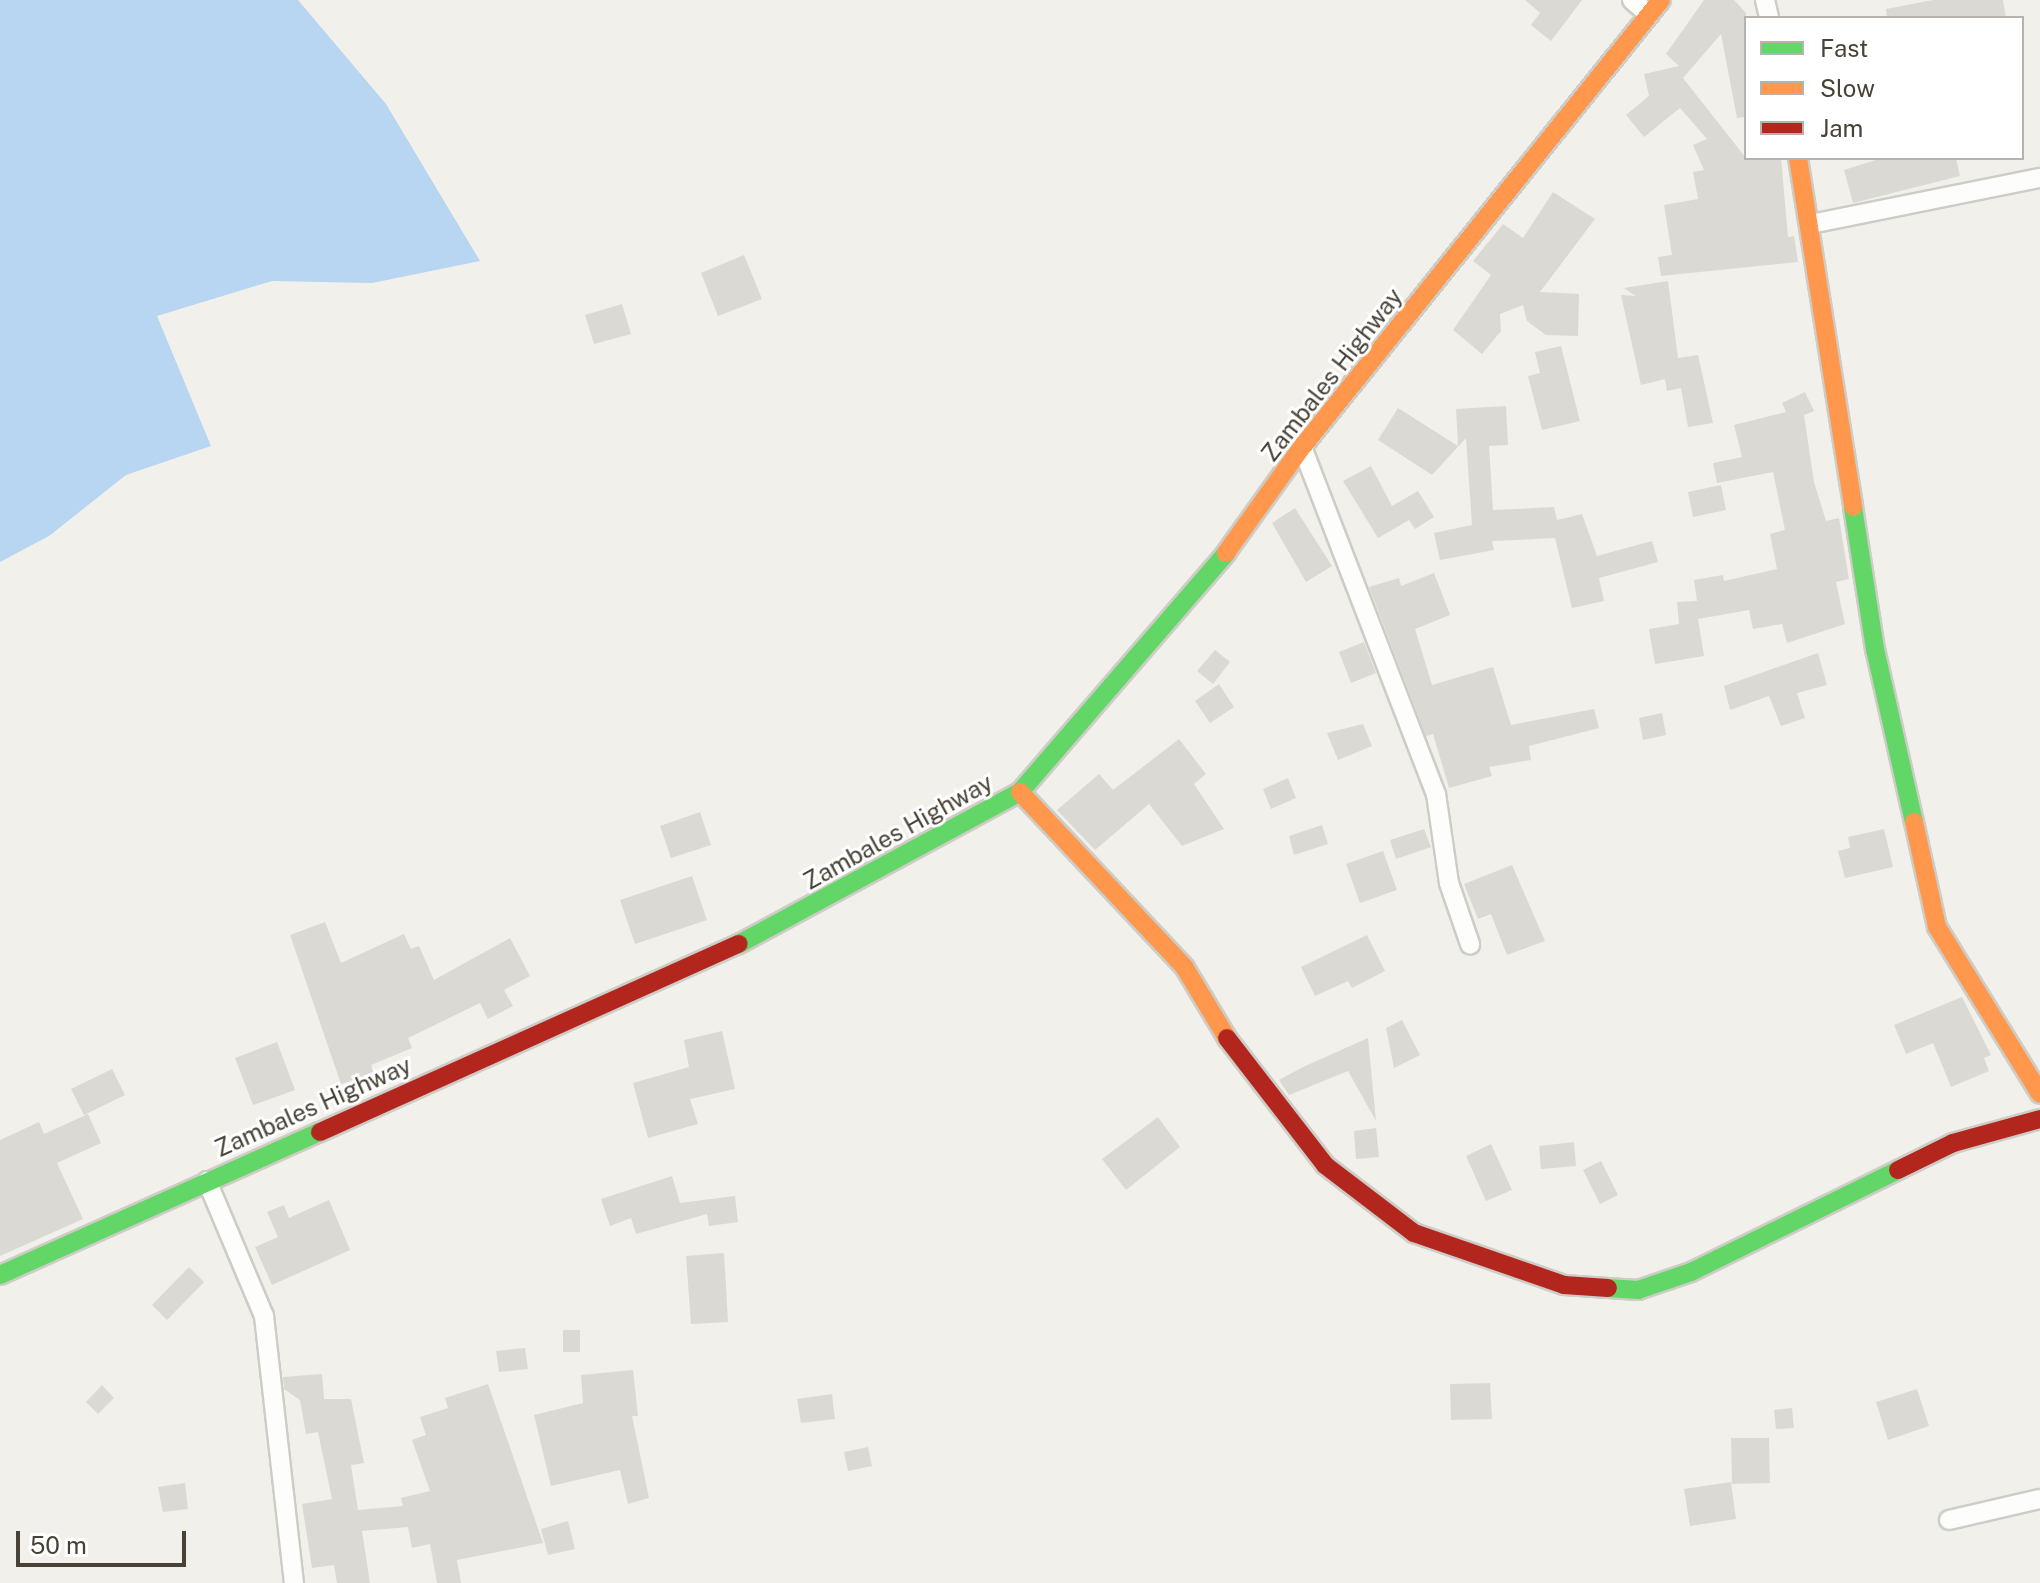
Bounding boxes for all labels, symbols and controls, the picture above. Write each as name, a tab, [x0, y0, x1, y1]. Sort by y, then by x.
legend	[1744, 16, 2024, 160]
text: Fast	[1820, 34, 1868, 62]
text: Slow	[1820, 74, 1875, 102]
text: Jam	[1820, 114, 1863, 142]
street label: Zambales Highway	[1255, 283, 1409, 467]
street label: Zambales Highway	[798, 768, 998, 896]
street label: Zambales Highway	[210, 1051, 416, 1163]
scale bar	[20, 1515, 190, 1565]
text: 50 m	[30, 1531, 87, 1559]

